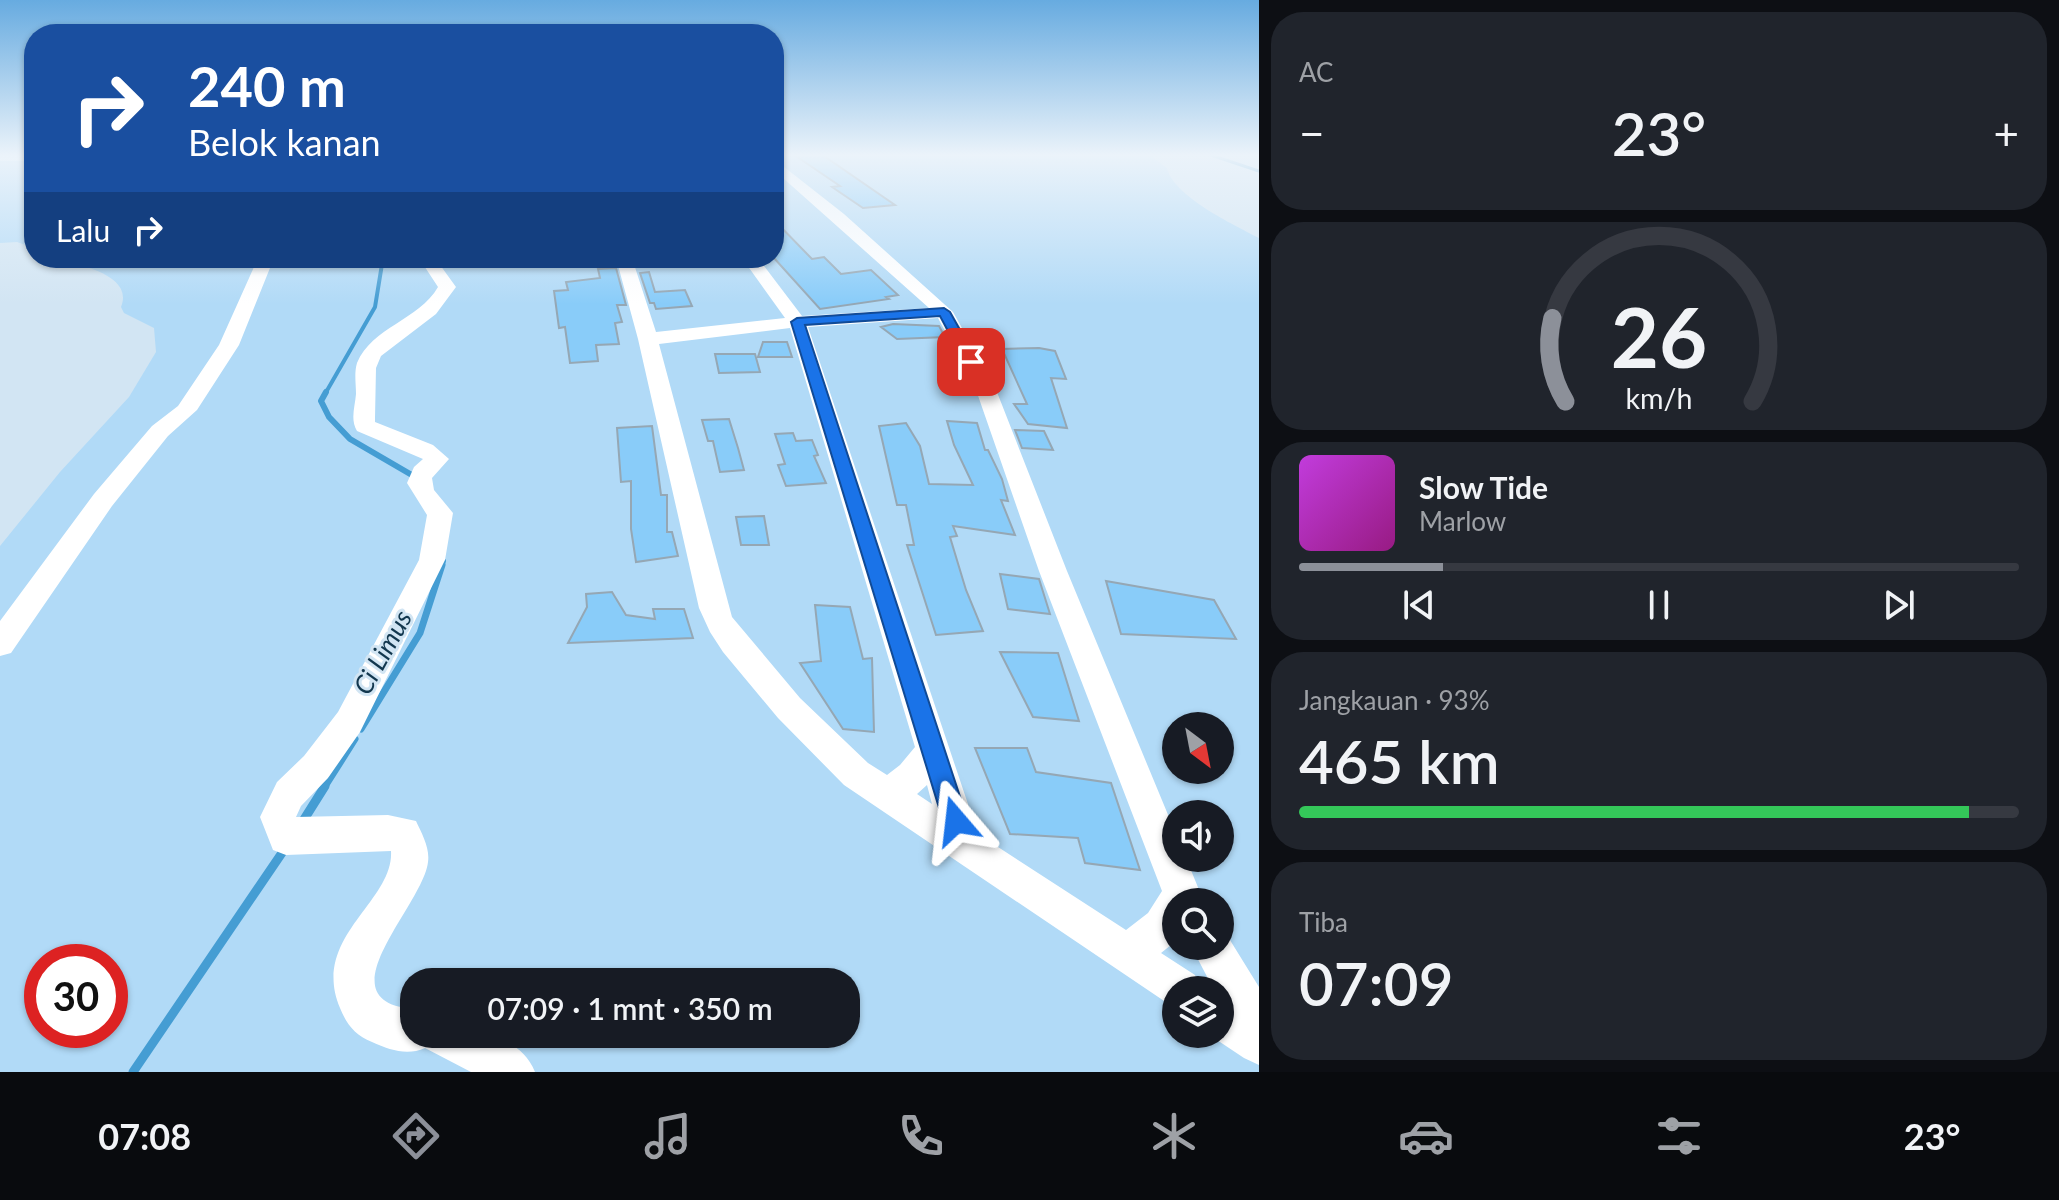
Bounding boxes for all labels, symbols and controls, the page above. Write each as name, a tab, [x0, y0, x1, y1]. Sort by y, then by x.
text: 240 m	[188, 52, 346, 119]
icon: right	[56, 56, 160, 160]
text: AC	[1299, 56, 1334, 88]
text: 23°	[1612, 97, 1706, 169]
text: −	[1299, 107, 1325, 159]
text: +	[1993, 107, 2019, 159]
text: Belok kanan	[188, 120, 381, 164]
icon: right	[126, 208, 170, 252]
text: Lalu	[56, 212, 110, 248]
text: 26	[1611, 286, 1707, 386]
pin	[937, 328, 1005, 396]
icon: arrive	[949, 340, 993, 384]
text: km/h	[1626, 381, 1692, 415]
text: Slow Tide	[1419, 469, 1548, 505]
text: Marlow	[1419, 505, 1506, 537]
icon: previous	[1397, 583, 1441, 627]
icon: pause	[1637, 583, 1681, 627]
icon: next	[1877, 583, 1921, 627]
water label: Ci Limus	[346, 604, 418, 700]
text: Jangkauan · 93%	[1299, 684, 1490, 716]
north arrow	[1162, 712, 1234, 784]
map controls	[1162, 712, 1234, 1048]
text: 465 km	[1299, 725, 1500, 797]
position arrow	[914, 779, 998, 863]
button: sound	[1162, 800, 1234, 872]
button: search	[1162, 888, 1234, 960]
text: Tiba	[1299, 906, 1348, 938]
speed limit sign: 30	[24, 944, 128, 1048]
text: 07:09	[1299, 947, 1453, 1019]
button: layers	[1162, 976, 1234, 1048]
text: 07:09 · 1 mnt · 350 m	[487, 990, 773, 1026]
icon: directions	[388, 1108, 444, 1164]
icon: music	[640, 1108, 696, 1164]
icon: phone	[893, 1108, 949, 1164]
icon: climate	[1146, 1108, 1202, 1164]
icon: car	[1398, 1108, 1454, 1164]
icon: filters	[1651, 1108, 1707, 1164]
text: 07:08	[98, 1114, 191, 1158]
text: 23°	[1904, 1114, 1961, 1158]

